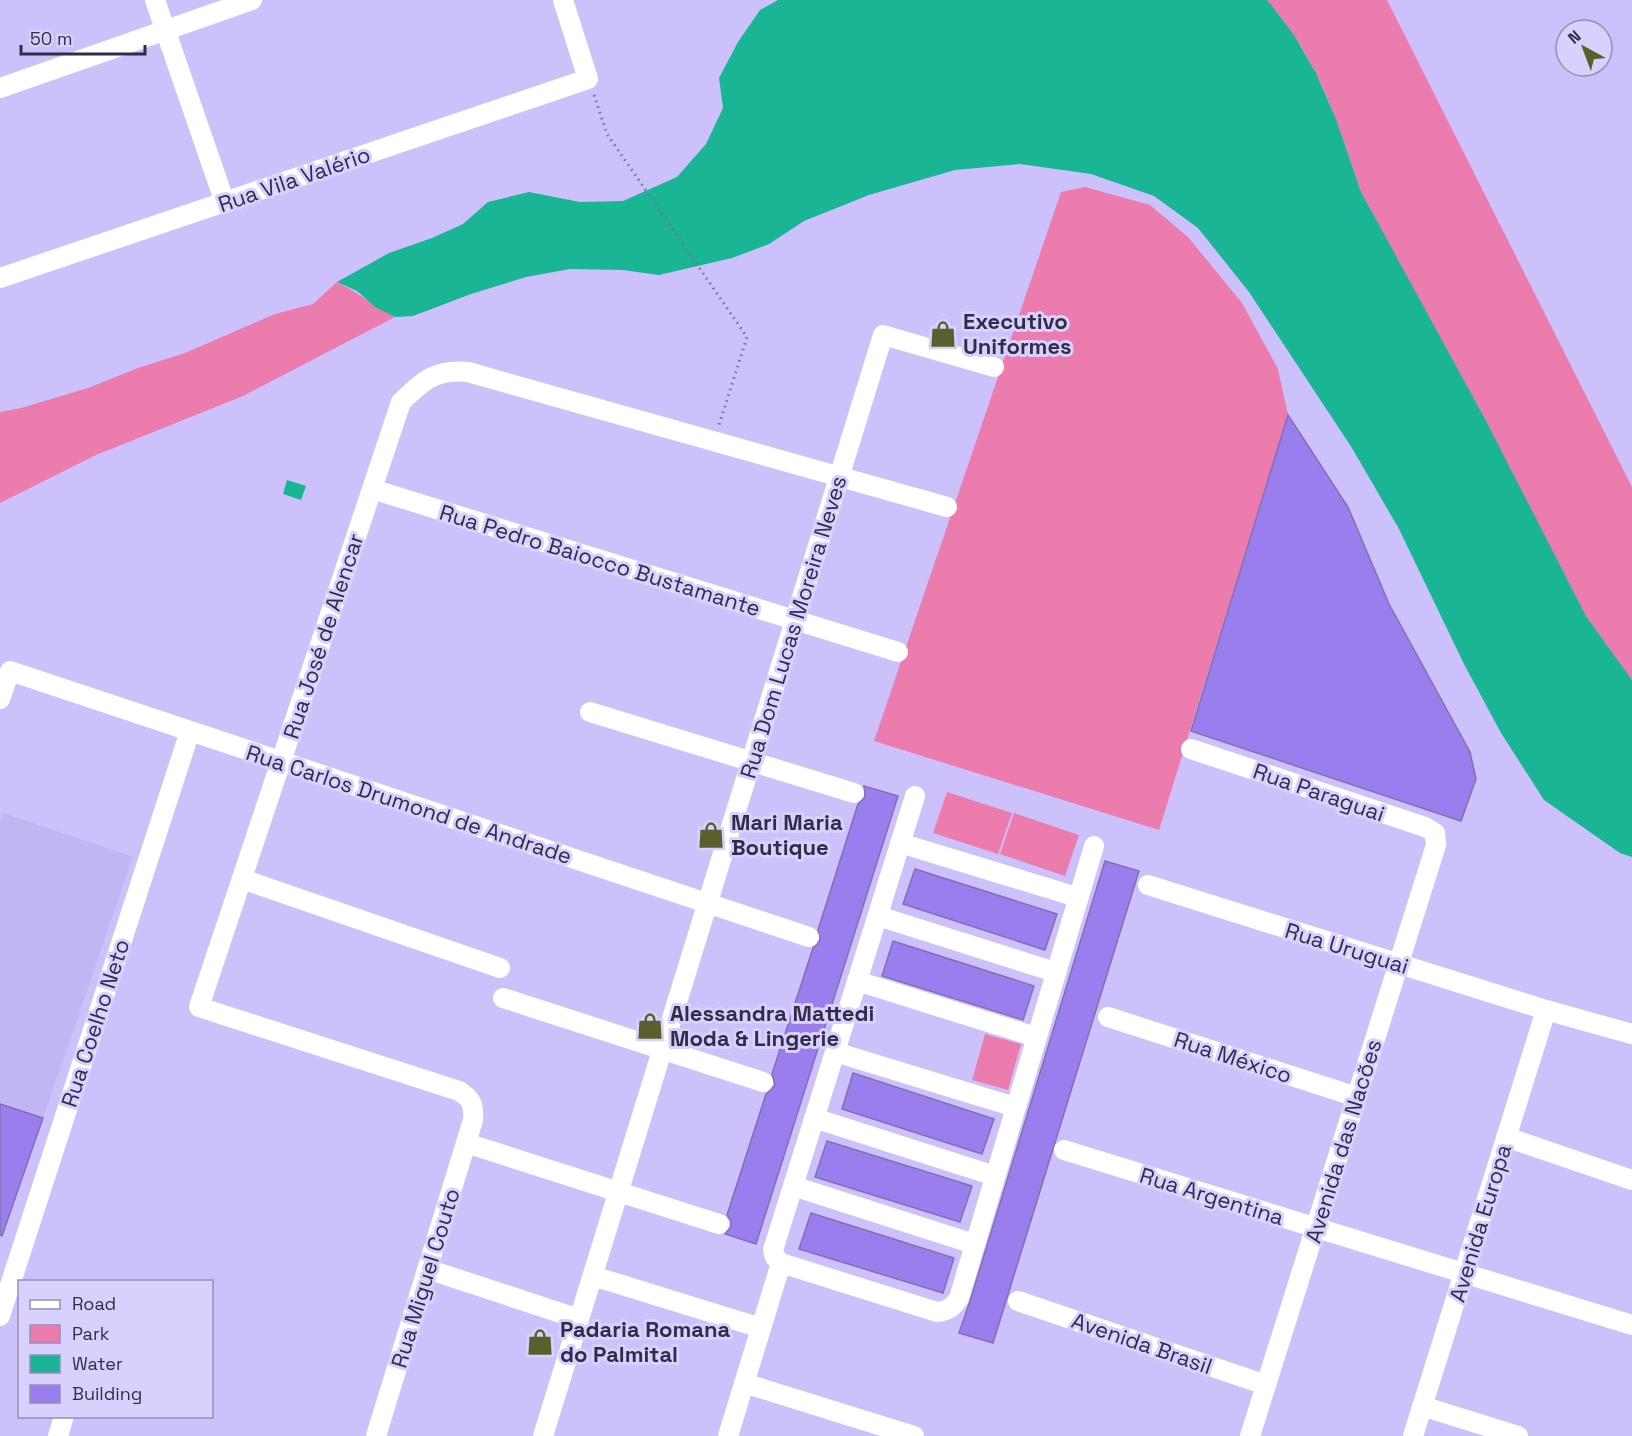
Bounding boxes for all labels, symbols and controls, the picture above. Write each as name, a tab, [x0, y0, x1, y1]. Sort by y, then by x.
scale bar	[21, 18, 146, 56]
north arrow	[1554, 18, 1614, 78]
text: N	[1564, 26, 1585, 49]
text: 50 m	[30, 27, 72, 50]
street label: Rua Vila Valério	[214, 140, 374, 218]
place label: Executivo Uniformes	[963, 307, 1072, 360]
shop icon: Executivo Uniformes	[928, 319, 958, 349]
street label: Rua Dom Lucas Moreira Neves	[734, 472, 852, 782]
street label: Rua Pedro Baiocco Bustamante	[436, 498, 764, 622]
street label: Rua José de Alencar	[277, 530, 369, 742]
street label: Rua Carlos Drumond de Andrade	[243, 738, 575, 870]
street label: Rua Paraguai	[1250, 756, 1388, 828]
place label: Mari Maria Boutique	[731, 808, 843, 861]
shop icon: Mari Maria Boutique	[696, 820, 726, 850]
street label: Rua Uruguai	[1282, 916, 1412, 980]
street label: Rua Coelho Neto	[55, 935, 135, 1111]
place label: Alessandra Mattedi Moda & Lingerie	[670, 999, 874, 1052]
shop icon: Alessandra Mattedi Moda & Lingerie	[635, 1011, 665, 1041]
street label: Rua México	[1171, 1025, 1295, 1089]
street label: Avenida das Nacões	[1299, 1036, 1387, 1246]
street label: Avenida Europa	[1443, 1140, 1517, 1305]
street label: Rua Argentina	[1137, 1161, 1288, 1231]
street label: Rua Miguel Couto	[384, 1185, 466, 1371]
legend	[18, 1280, 213, 1418]
text: Road	[72, 1292, 116, 1315]
street label: Avenida Brasil	[1068, 1306, 1216, 1380]
place label: Padaria Romana do Palmital	[560, 1315, 731, 1368]
text: Park	[72, 1322, 110, 1345]
shop icon: Padaria Romana do Palmital	[525, 1327, 555, 1357]
text: Water	[72, 1352, 123, 1375]
text: Building	[72, 1382, 142, 1405]

